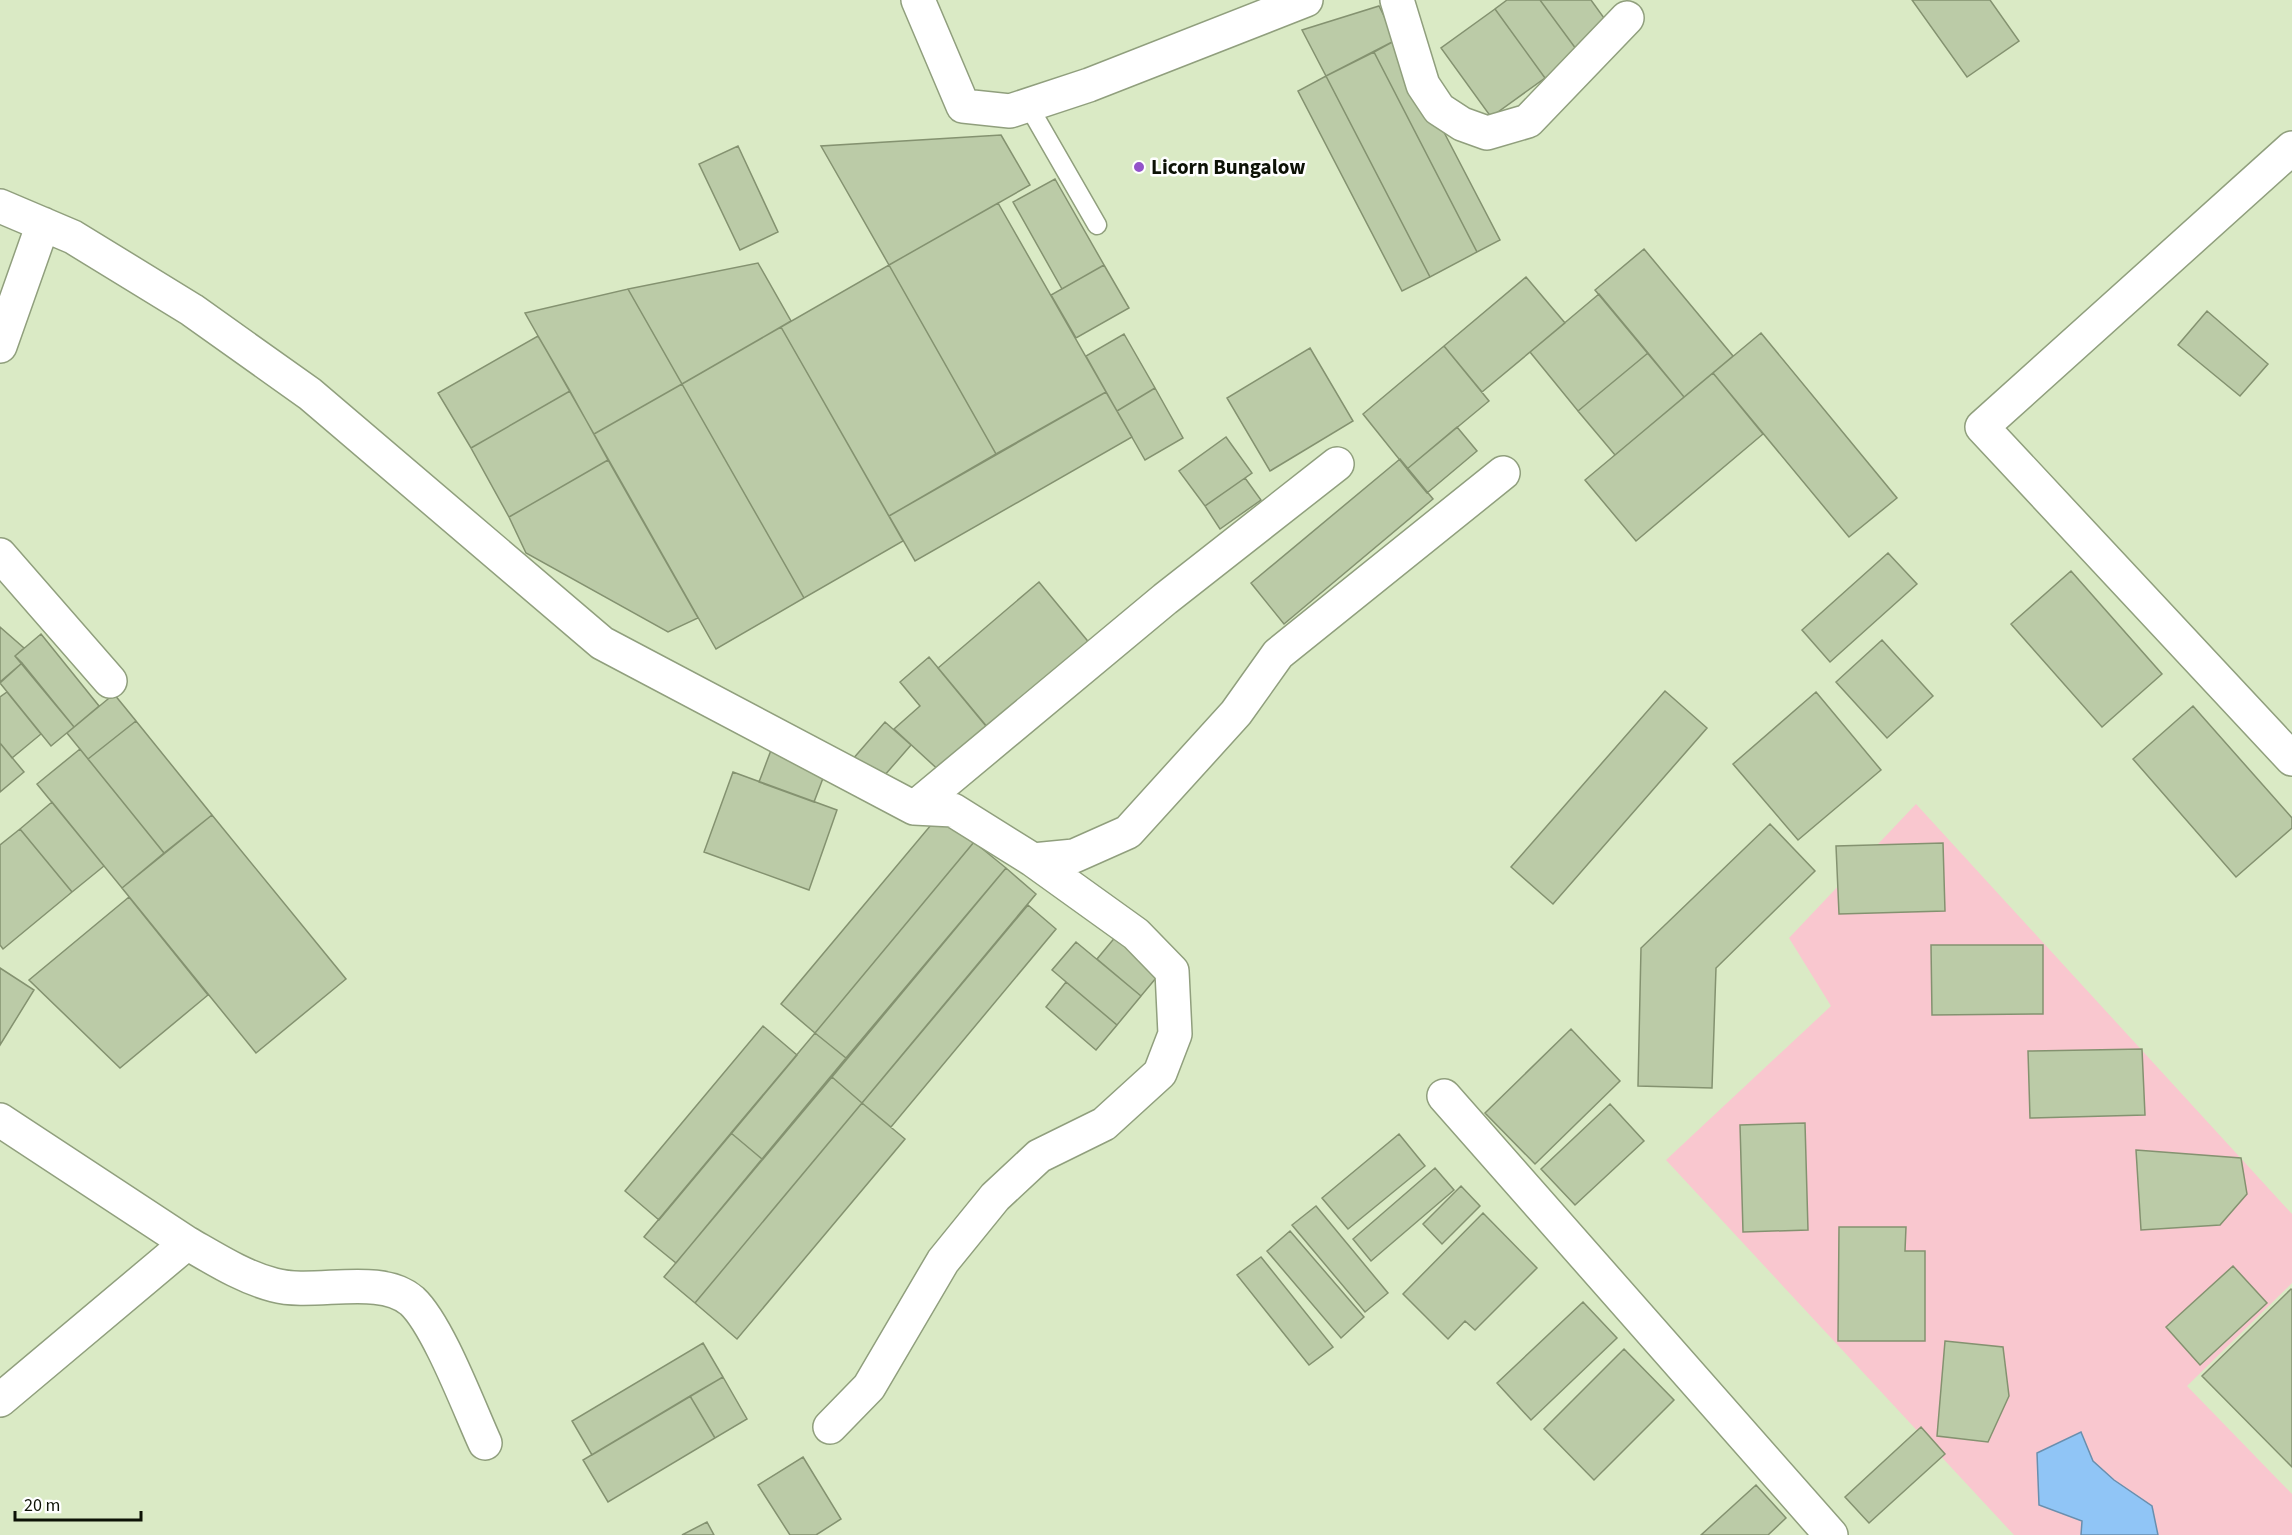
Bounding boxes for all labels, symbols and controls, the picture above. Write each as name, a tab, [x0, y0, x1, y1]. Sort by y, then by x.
place label: Licorn Bungalow	[1151, 152, 1305, 182]
marker: Licorn Bungalow	[1132, 160, 1146, 174]
scale bar	[15, 1484, 141, 1522]
text: 20 m	[24, 1493, 60, 1518]

